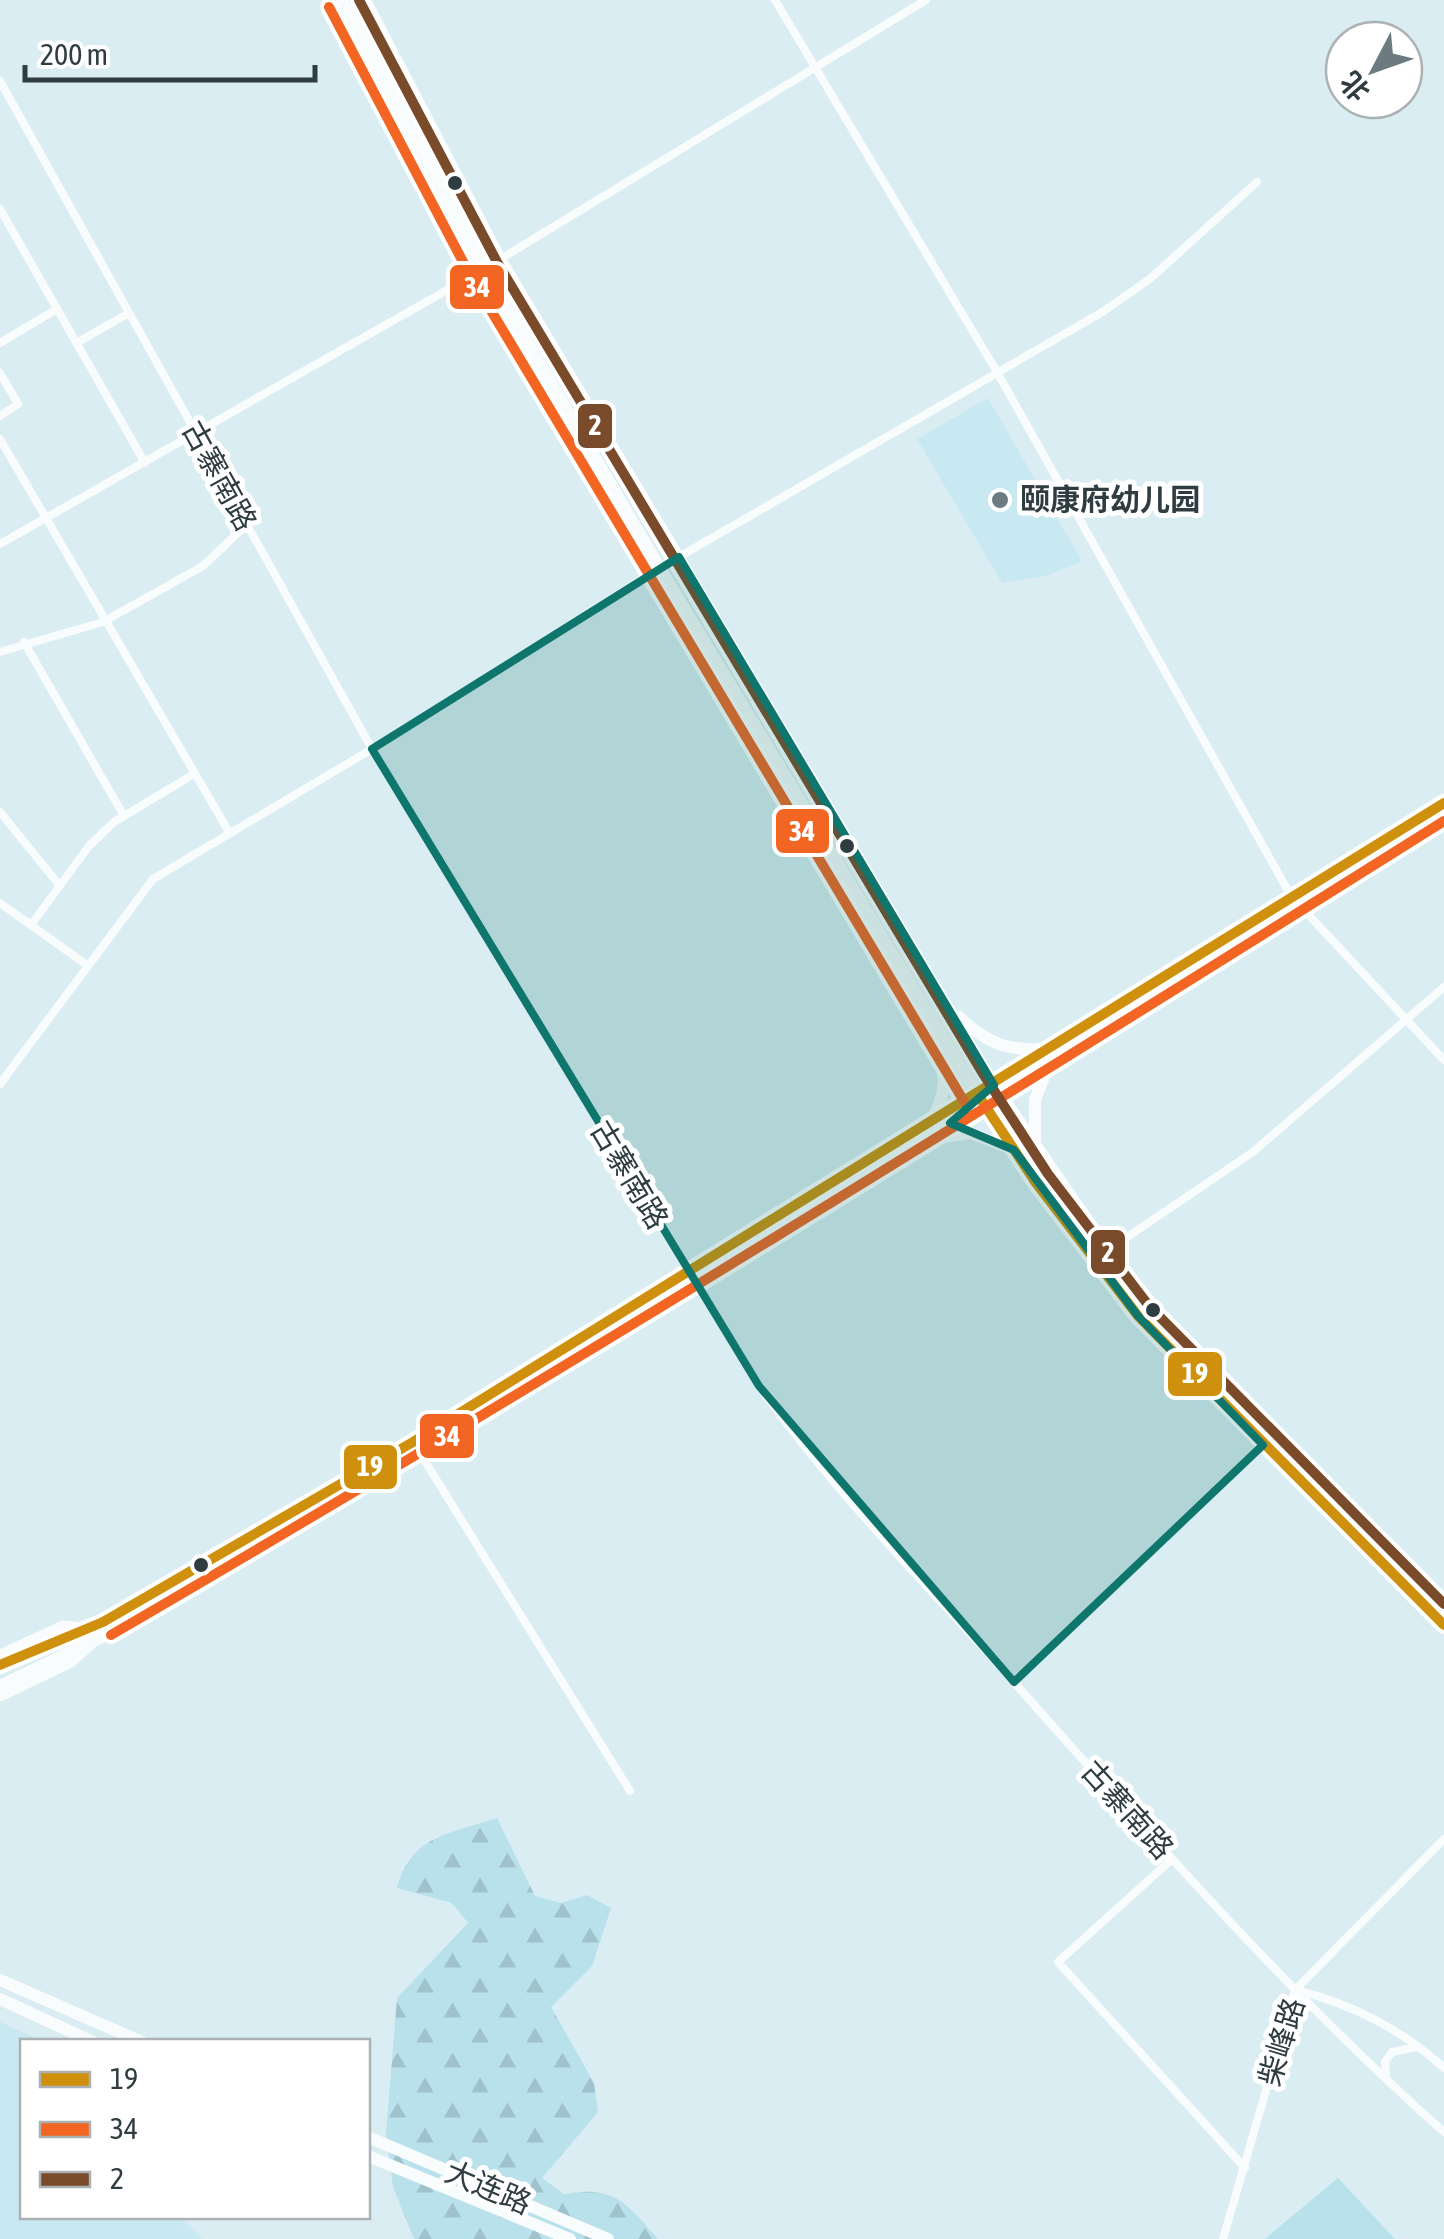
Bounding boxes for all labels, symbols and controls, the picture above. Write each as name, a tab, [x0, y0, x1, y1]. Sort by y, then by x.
scale bar	[25, 20, 315, 82]
north arrow	[1324, 20, 1424, 120]
text: 200 m	[40, 37, 108, 71]
text: 北	[1334, 65, 1376, 107]
unlabelled marker	[445, 173, 465, 193]
line badge: 34	[448, 263, 506, 311]
text: 34	[464, 271, 490, 303]
line badge: 2	[576, 402, 614, 450]
text: 2	[588, 409, 602, 441]
street label: 古寨南路	[176, 415, 264, 536]
place label: 颐康府幼儿园	[1020, 482, 1200, 516]
marker: 颐康府幼儿园	[989, 489, 1011, 511]
line badge: 34	[774, 807, 831, 855]
text: 34	[789, 815, 815, 847]
unlabelled marker	[837, 836, 857, 856]
street label: 古寨南路	[584, 1114, 675, 1235]
line badge: 2	[1089, 1228, 1127, 1276]
text: 2	[1101, 1236, 1115, 1268]
unlabelled marker	[1143, 1300, 1163, 1320]
line badge: 19	[1166, 1350, 1224, 1398]
text: 19	[1182, 1357, 1208, 1389]
line badge: 34	[418, 1412, 476, 1460]
text: 34	[434, 1420, 460, 1452]
line badge: 19	[342, 1443, 399, 1491]
text: 19	[357, 1450, 383, 1482]
unlabelled marker	[191, 1555, 211, 1575]
street label: 古寨南路	[1075, 1753, 1181, 1865]
street label: 柴峰路	[1252, 1994, 1310, 2090]
legend	[20, 2039, 370, 2219]
text: 19	[110, 2061, 138, 2095]
text: 34	[110, 2111, 138, 2145]
street label: 大连路	[440, 2154, 536, 2220]
text: 2	[110, 2161, 124, 2195]

